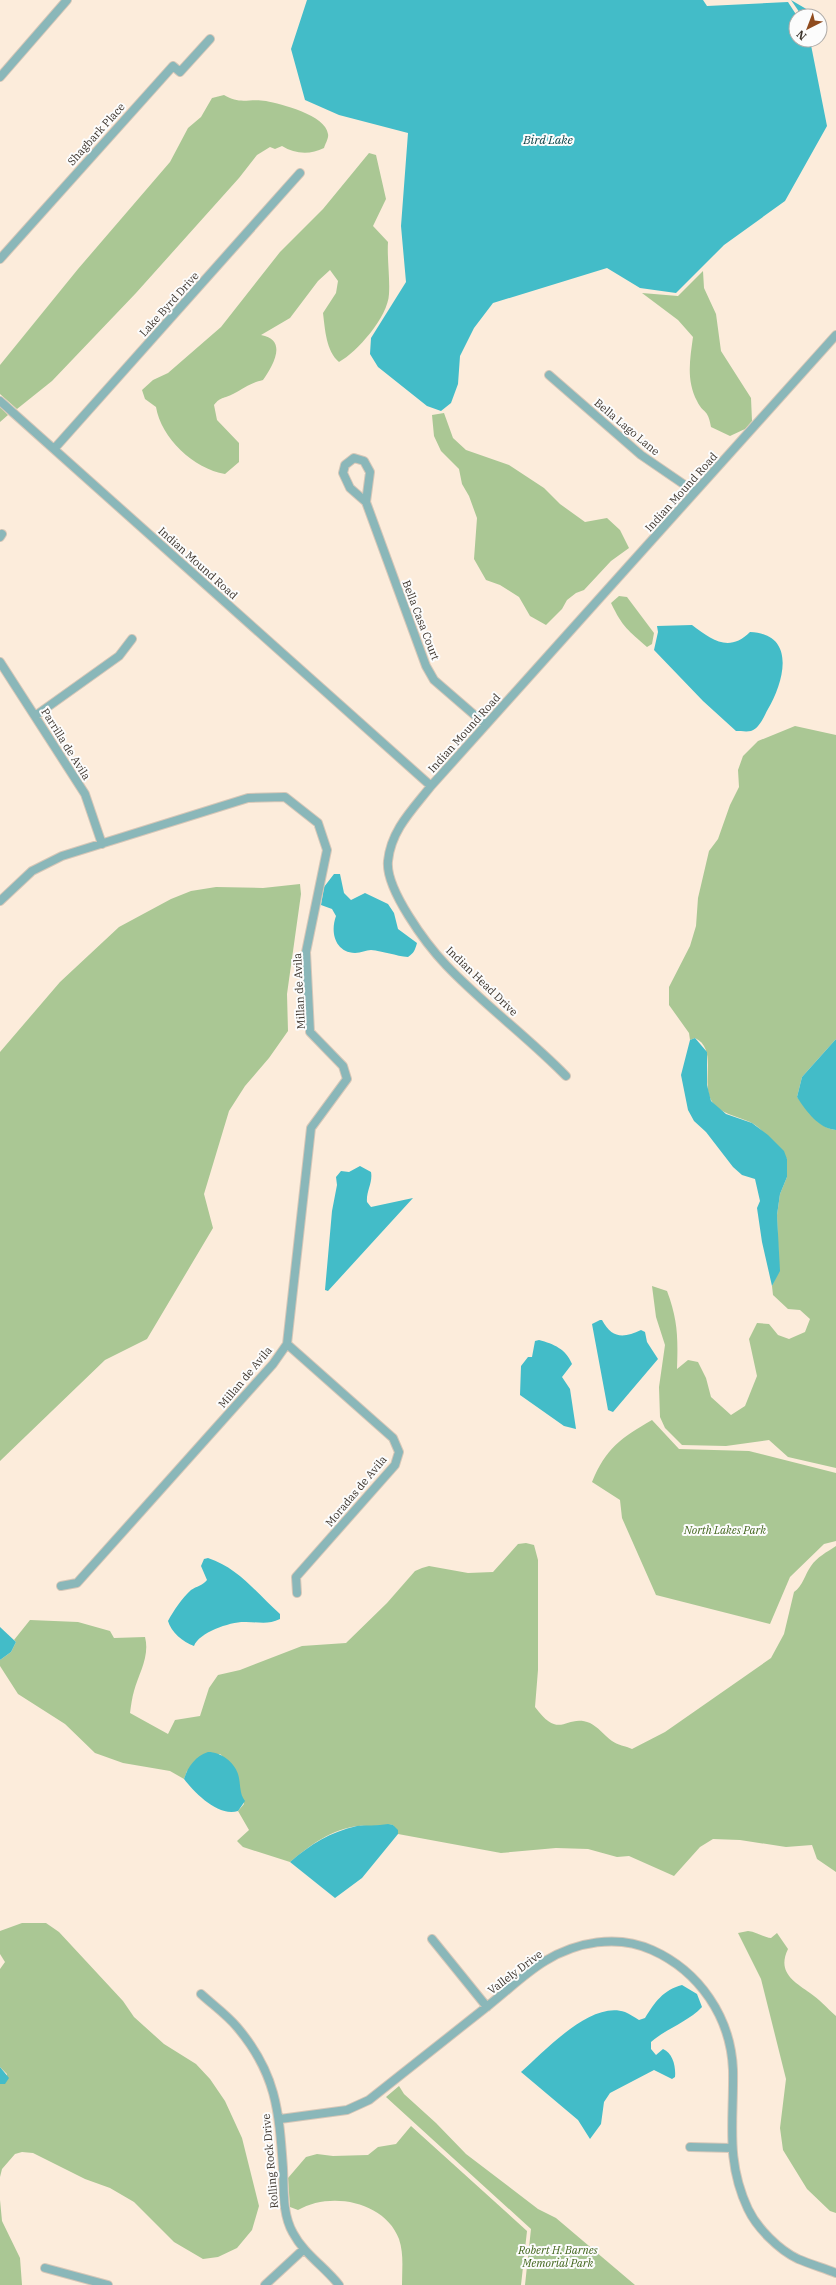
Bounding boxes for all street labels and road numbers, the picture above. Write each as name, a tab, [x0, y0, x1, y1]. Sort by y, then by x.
street label: Shagbark Place	[64, 100, 128, 168]
street label: Lake Byrd Drive	[136, 269, 202, 339]
street label: Bella Lago Lane	[591, 396, 663, 458]
street label: Indian Mound Road	[642, 449, 720, 534]
street label: Indian Mound Road	[156, 524, 241, 602]
street label: Bella Casa Court	[399, 578, 443, 662]
street label: Indian Mound Road	[425, 690, 503, 775]
street label: Parrilla de Avila	[38, 705, 94, 783]
street label: Indian Head Drive	[443, 943, 521, 1019]
street label: Millan de Avila	[290, 953, 308, 1029]
street label: Millan de Avila	[215, 1343, 275, 1411]
street label: Moradas de Avila	[322, 1453, 390, 1529]
street label: Vallely Drive	[485, 1947, 545, 1997]
street label: Rolling Rock Drive	[259, 2113, 281, 2209]

